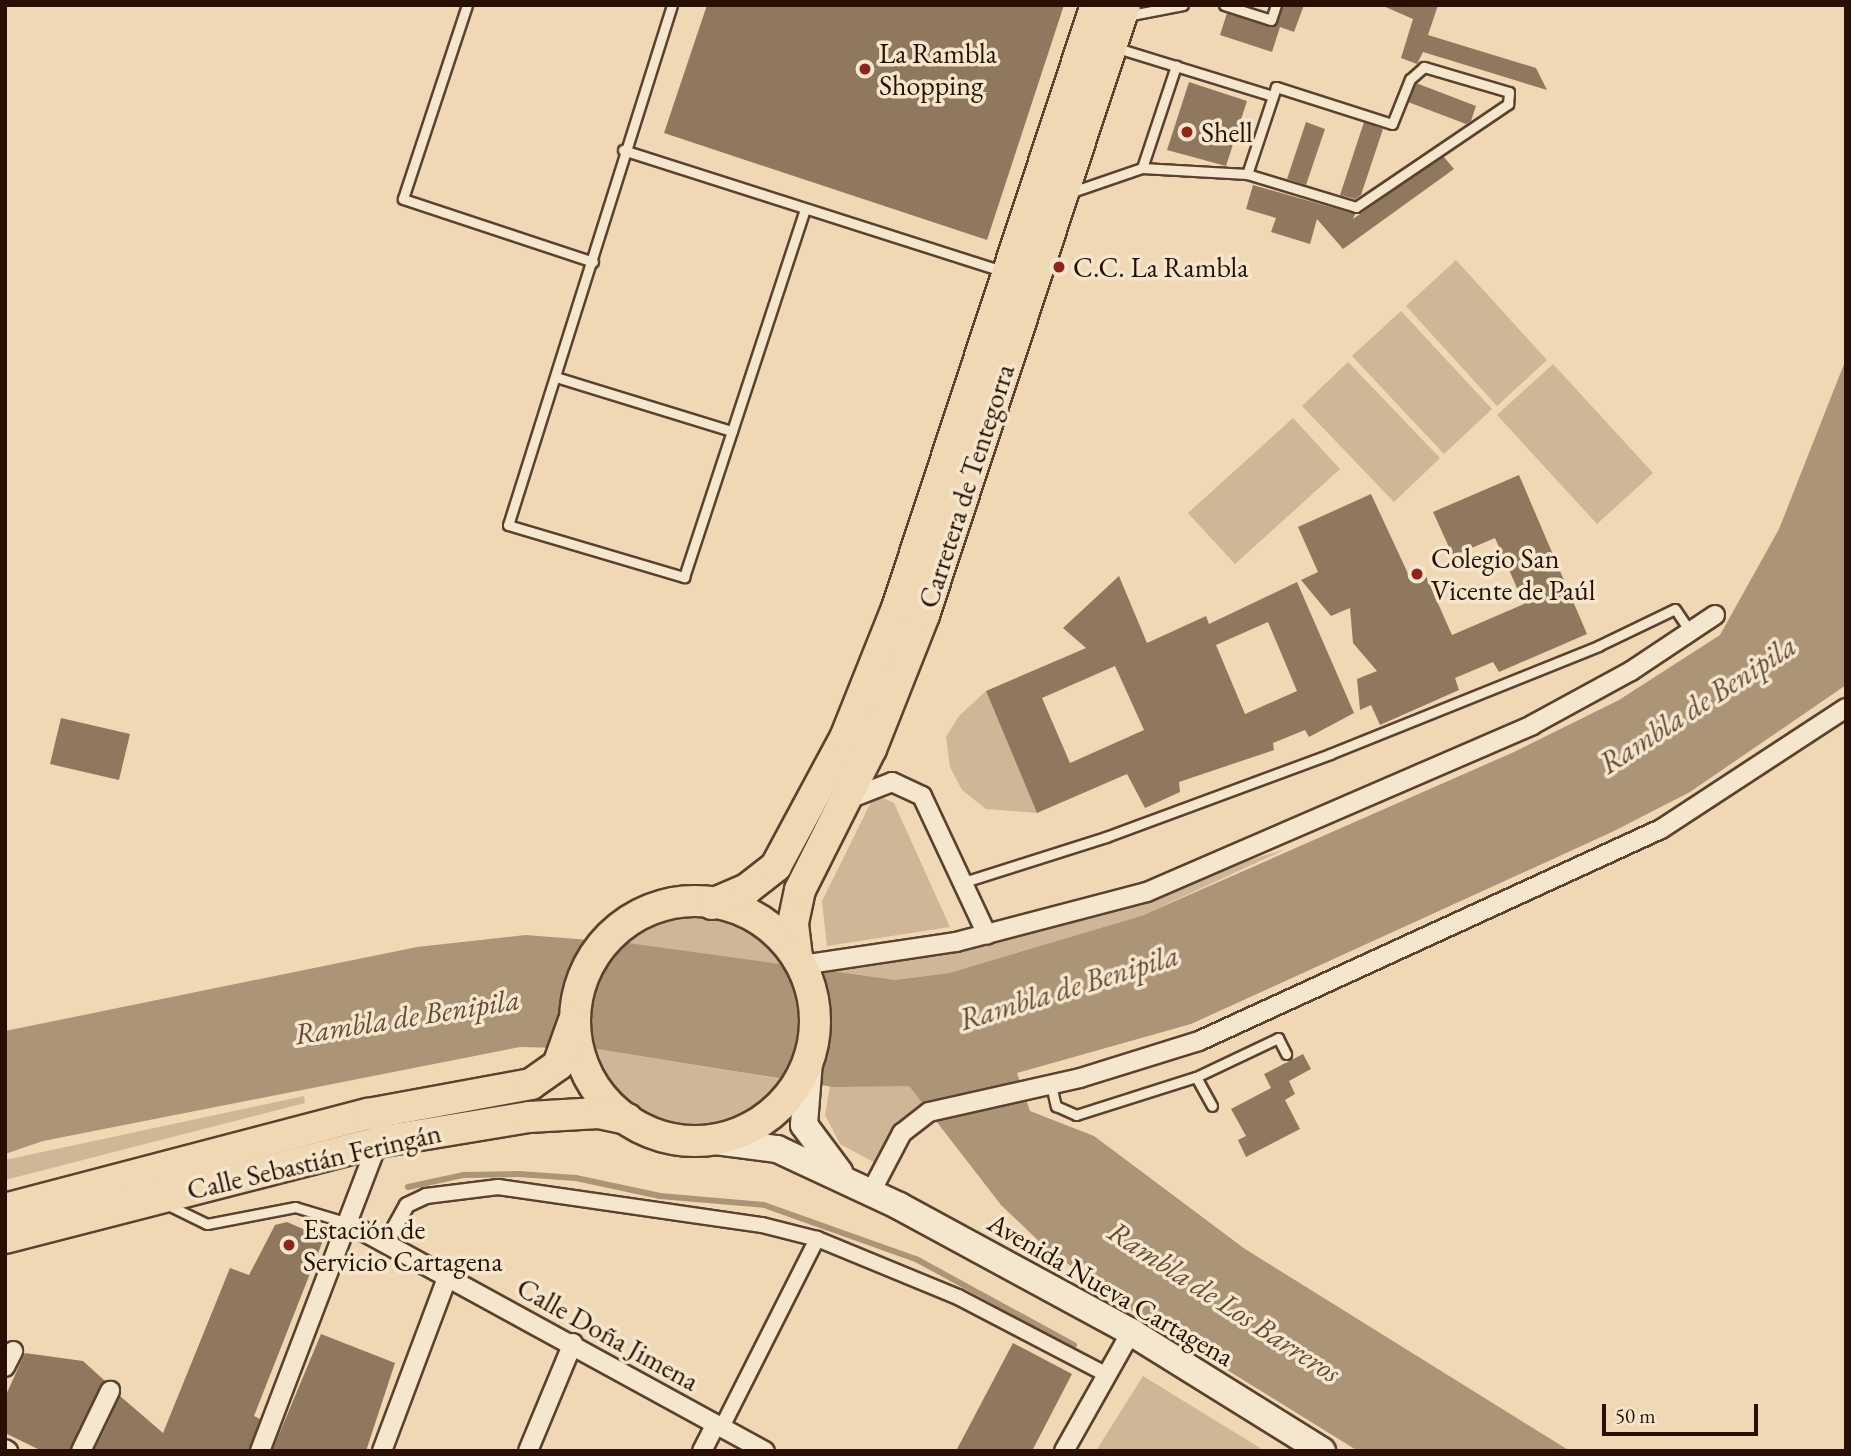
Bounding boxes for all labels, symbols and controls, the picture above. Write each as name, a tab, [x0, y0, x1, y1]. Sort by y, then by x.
place label: La Rambla Shopping	[879, 36, 997, 102]
marker: La Rambla Shopping	[857, 61, 873, 77]
place label: Shell	[1201, 115, 1253, 149]
marker: Shell	[1179, 124, 1195, 140]
place label: C.C. La Rambla	[1073, 250, 1248, 284]
marker: C.C. La Rambla	[1051, 259, 1067, 275]
street label: Carretera de Tentegorra	[911, 360, 1021, 612]
place label: Colegio San Vicente de Paúl	[1431, 541, 1595, 607]
marker: Colegio San Vicente de Paúl	[1409, 566, 1425, 582]
water label: Rambla de Benipila	[1593, 628, 1803, 782]
water label: Rambla de Benipila	[955, 937, 1183, 1039]
water label: Rambla de Benipila	[292, 981, 522, 1053]
street label: Calle Sebastián Feringán	[184, 1115, 444, 1207]
street label: Avenida Nueva Cartagena	[982, 1205, 1240, 1373]
place label: Estación de Servicio Cartagena	[303, 1212, 503, 1278]
water label: Rambla de Los Barreros	[1101, 1213, 1347, 1391]
marker: Estación de Servicio Cartagena	[281, 1237, 297, 1253]
street label: Calle Doña Jimena	[511, 1270, 705, 1398]
scale bar	[1606, 1390, 1762, 1434]
text: 50 m	[1615, 1402, 1656, 1429]

